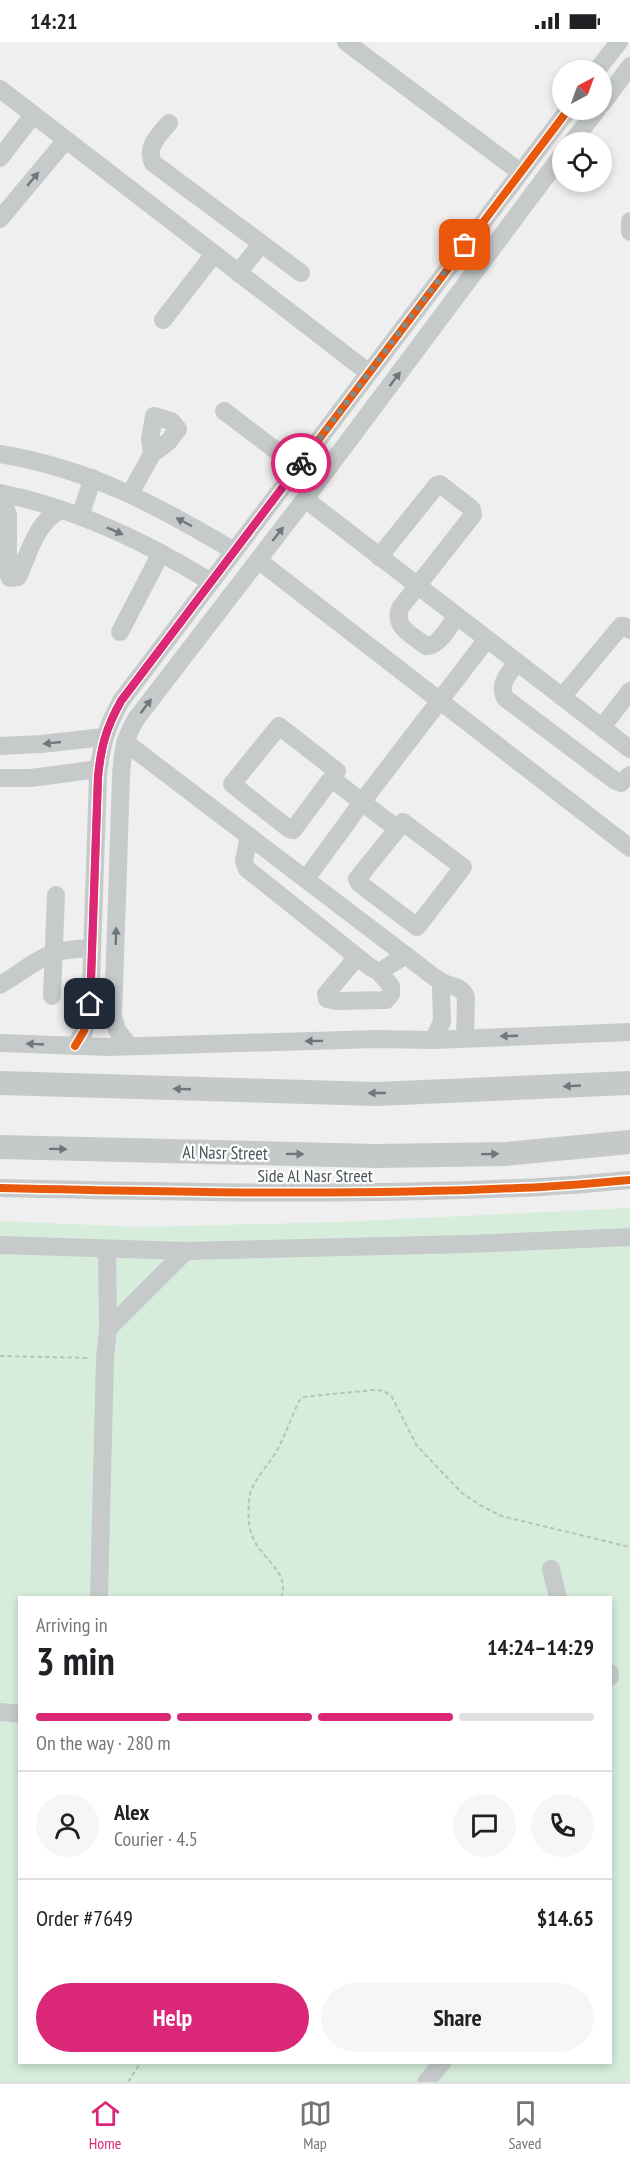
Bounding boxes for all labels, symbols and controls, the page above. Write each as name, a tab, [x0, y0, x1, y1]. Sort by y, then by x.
text: 14:21	[30, 7, 78, 35]
north arrow	[552, 60, 612, 120]
map controls	[552, 60, 612, 192]
button: locate	[552, 132, 612, 192]
one-way arrow	[26, 172, 39, 187]
pin	[439, 219, 490, 270]
icon: bag	[448, 228, 481, 261]
one-way arrow	[389, 371, 401, 386]
courier	[271, 433, 331, 493]
icon: bike	[285, 447, 318, 480]
one-way arrow	[175, 517, 192, 527]
one-way arrow	[107, 526, 125, 536]
one-way arrow	[271, 527, 283, 542]
one-way arrow	[140, 698, 152, 713]
one-way arrow	[43, 738, 62, 747]
one-way arrow	[111, 927, 120, 946]
pin	[64, 978, 115, 1029]
icon: home	[73, 987, 106, 1020]
one-way arrow	[499, 1032, 518, 1041]
one-way arrow	[304, 1036, 323, 1046]
one-way arrow	[25, 1040, 44, 1049]
one-way arrow	[562, 1082, 581, 1091]
one-way arrow	[172, 1084, 191, 1093]
one-way arrow	[367, 1088, 386, 1098]
street label: Al Nasr Street	[182, 1140, 268, 1165]
one-way arrow	[49, 1144, 68, 1154]
one-way arrow	[286, 1149, 305, 1159]
one-way arrow	[481, 1149, 500, 1159]
street label: Side Al Nasr Street	[257, 1164, 373, 1187]
text: Arriving in	[36, 1612, 108, 1638]
text: 14:24–14:29	[487, 1633, 594, 1661]
text: 3 min	[36, 1635, 115, 1686]
text: On the way · 280 m	[36, 1730, 171, 1756]
button: person	[36, 1794, 99, 1857]
button: chat	[453, 1794, 516, 1857]
button: phone	[531, 1794, 594, 1857]
text: Alex	[114, 1798, 149, 1826]
text: Courier · 4.5	[114, 1826, 198, 1852]
text: Order #7649	[36, 1904, 133, 1932]
text: $14.65	[537, 1904, 594, 1932]
button: Help	[36, 1983, 309, 2052]
button: Share	[321, 1983, 594, 2052]
tab: Home	[89, 2097, 122, 2153]
tab: Map	[299, 2097, 332, 2153]
tab: Saved	[509, 2097, 542, 2153]

